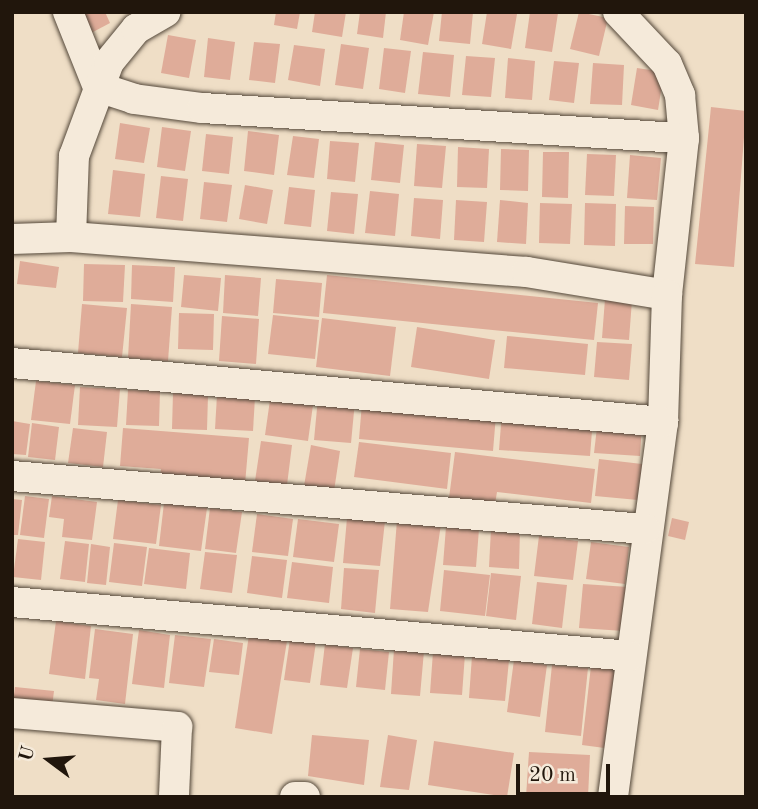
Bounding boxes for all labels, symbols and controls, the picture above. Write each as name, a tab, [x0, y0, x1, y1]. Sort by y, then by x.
north arrow	[14, 725, 84, 795]
text: U	[17, 744, 40, 764]
scale bar	[520, 750, 614, 794]
text: 20 m	[529, 765, 576, 786]

